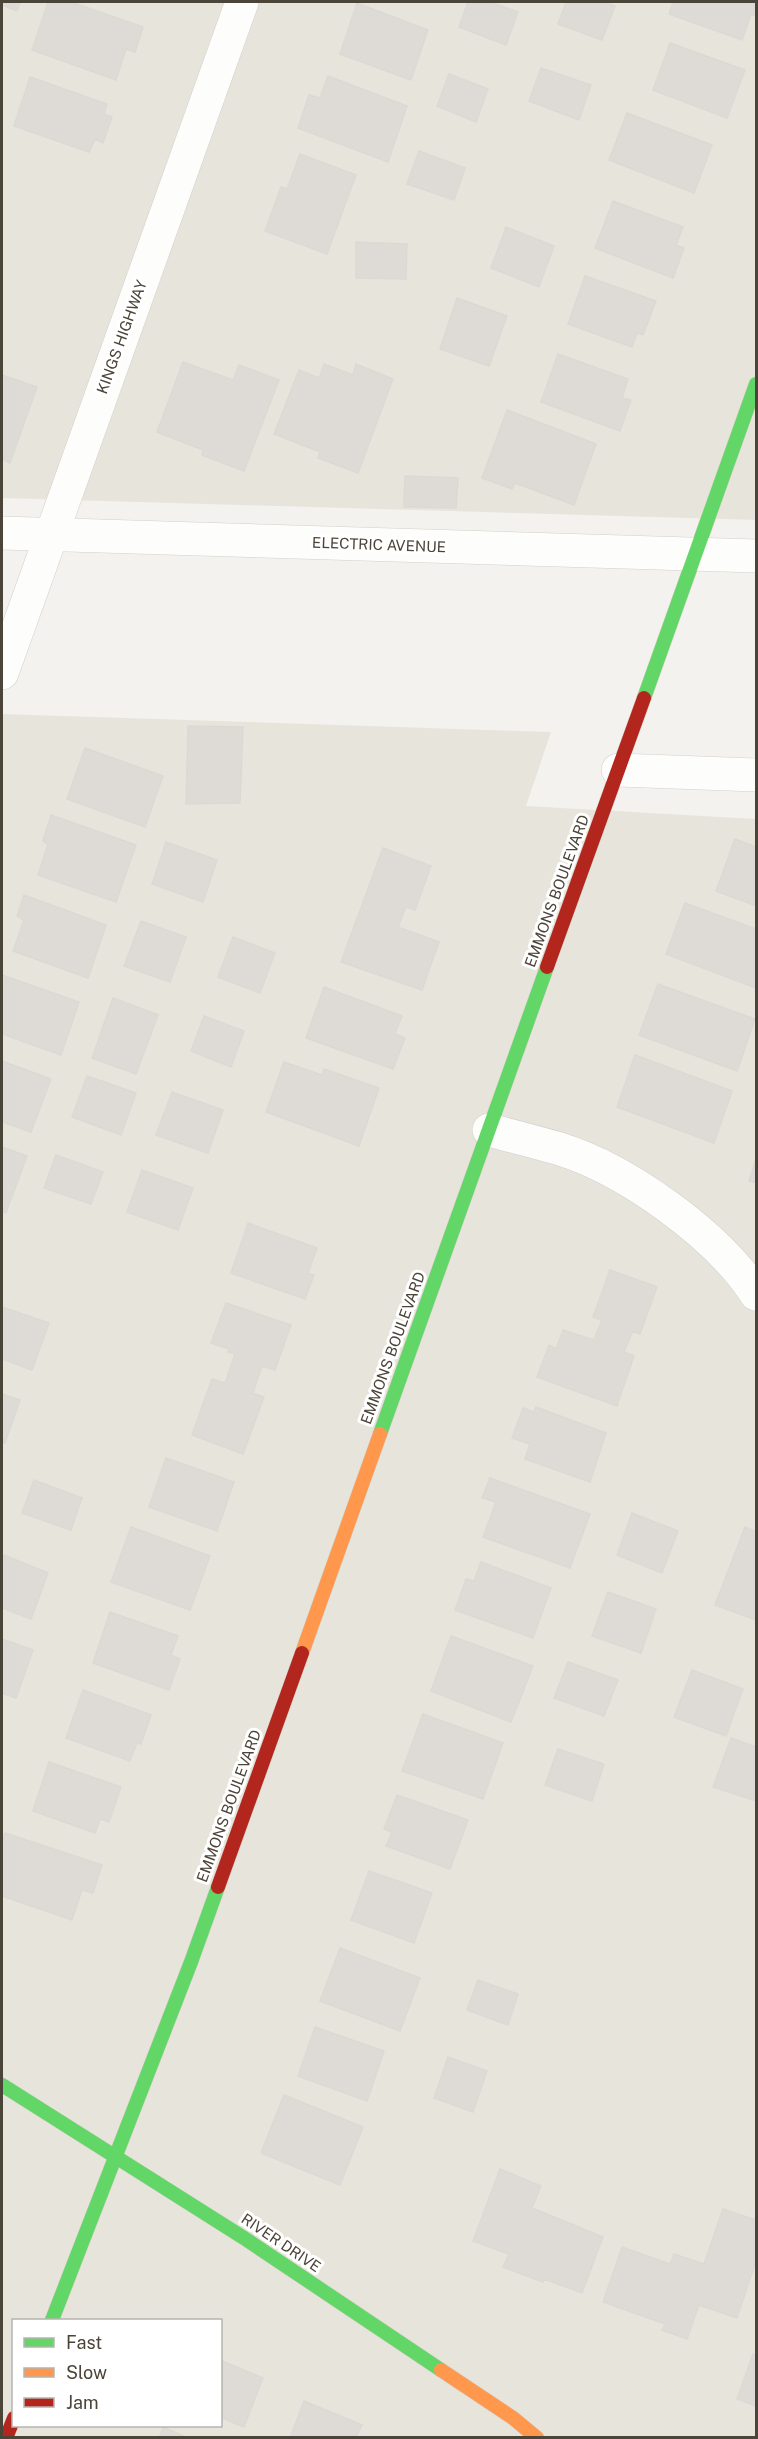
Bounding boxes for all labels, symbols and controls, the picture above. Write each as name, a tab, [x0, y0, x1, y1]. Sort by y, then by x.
street label: KINGS HIGHWAY	[93, 278, 150, 396]
street label: ELECTRIC AVENUE	[312, 534, 446, 555]
street label: EMMONS BOULEVARD	[521, 812, 592, 969]
street label: EMMONS BOULEVARD	[357, 1269, 428, 1426]
street label: EMMONS BOULEVARD	[193, 1727, 264, 1884]
street label: RIVER DRIVE	[238, 2210, 324, 2275]
legend	[12, 2319, 222, 2427]
text: Fast	[66, 2332, 102, 2353]
text: Slow	[66, 2362, 107, 2383]
text: Jam	[66, 2392, 99, 2413]

